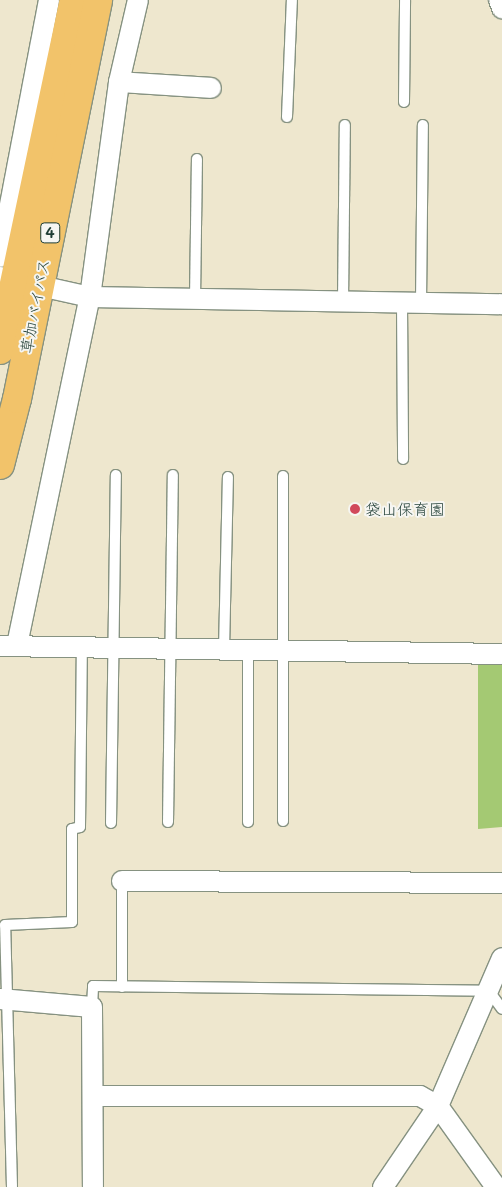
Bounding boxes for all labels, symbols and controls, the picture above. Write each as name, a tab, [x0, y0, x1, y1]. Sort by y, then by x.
road number: 4	[40, 220, 60, 246]
street label: 草加バイパス	[16, 257, 54, 355]
place label: 袋山保育園	[365, 499, 445, 519]
marker: 袋山保育園	[349, 503, 361, 515]

